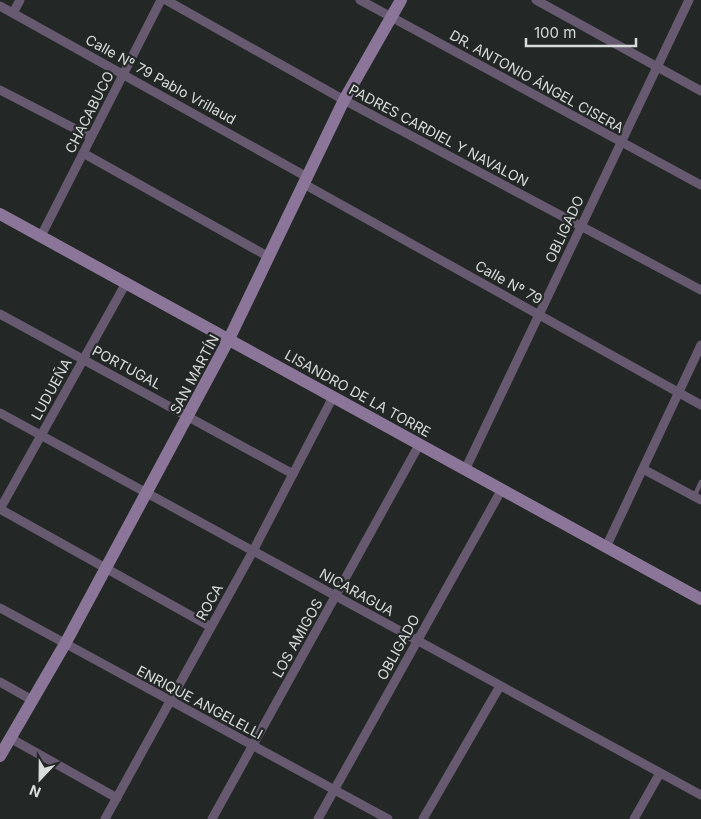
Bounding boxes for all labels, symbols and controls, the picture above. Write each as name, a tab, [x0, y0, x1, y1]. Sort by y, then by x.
scale bar	[526, 15, 636, 47]
text: 100 m	[534, 23, 576, 42]
street label: DR. ANTONIO ÁNGEL CISERA	[447, 26, 627, 136]
street label: Calle Nº 79 Pablo Vrillaud	[83, 31, 239, 127]
street label: CHACABUCO	[61, 68, 117, 156]
street label: PADRES CARDIEL Y NAVALON	[346, 80, 532, 190]
street label: OBLIGADO	[541, 193, 587, 265]
street label: Calle Nº 79	[472, 257, 546, 307]
street label: SAN MARTÍN	[166, 331, 222, 417]
street label: PORTUGAL	[90, 342, 165, 392]
street label: LISANDRO DE LA TORRE	[282, 346, 434, 440]
street label: LUDUEÑA	[27, 355, 75, 423]
street label: NICARAGUA	[317, 565, 397, 620]
street label: ROCA	[192, 580, 226, 623]
street label: LOS AMIGOS	[268, 596, 326, 680]
street label: OBLIGADO	[373, 611, 423, 683]
street label: ENRIQUE ANGELELLI	[134, 662, 266, 742]
north arrow	[15, 754, 65, 804]
text: N	[27, 782, 43, 801]

